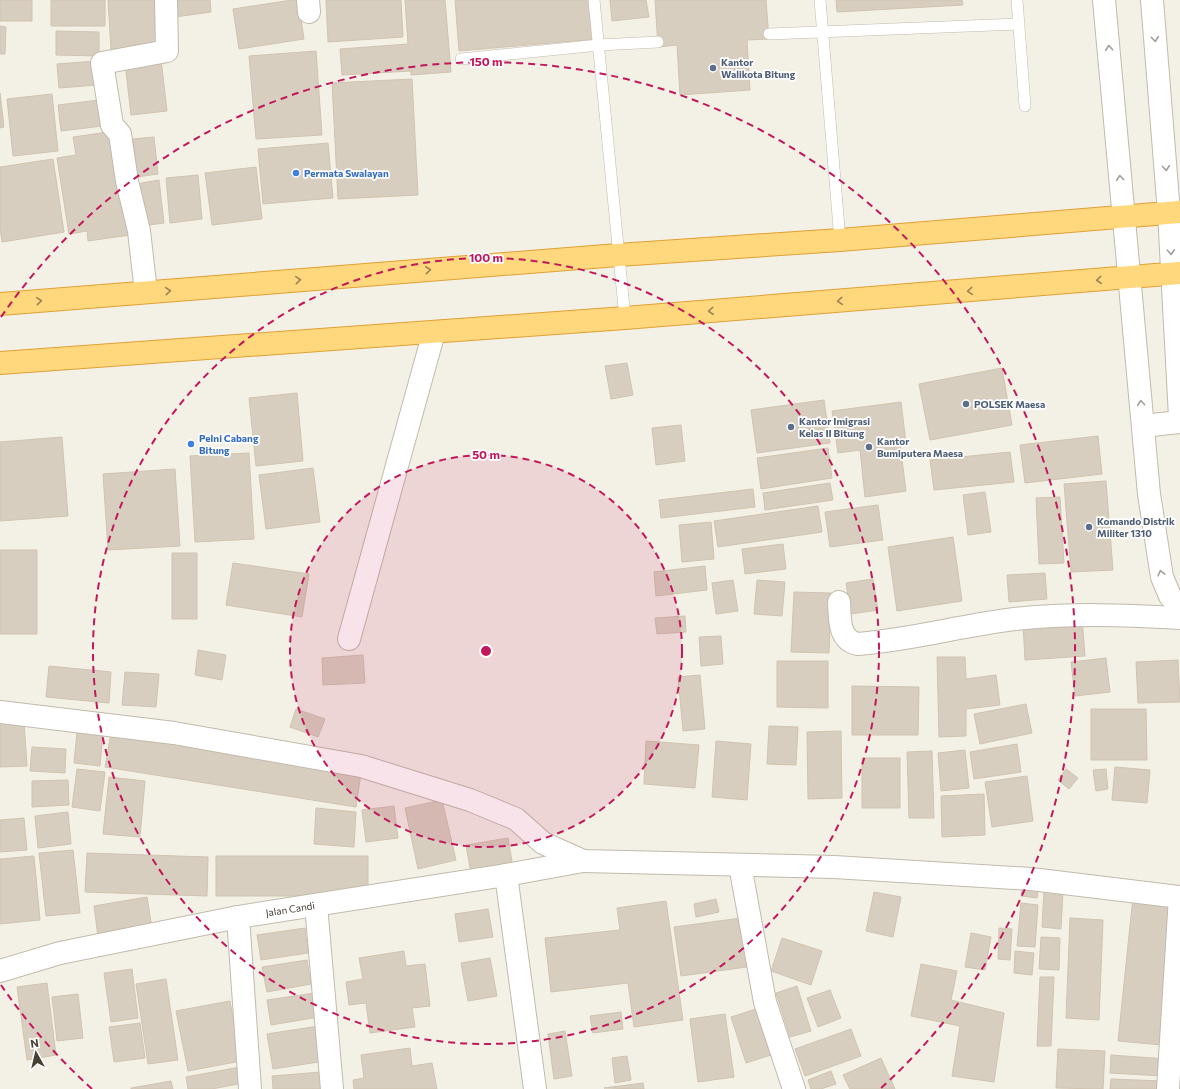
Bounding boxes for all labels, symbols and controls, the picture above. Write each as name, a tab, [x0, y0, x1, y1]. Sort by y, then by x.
one-way arrow	[1151, 36, 1160, 42]
one-way arrow	[1104, 45, 1113, 51]
text: 150 m	[469, 54, 503, 68]
place label: Kantor Walikota Bitung	[721, 56, 796, 80]
marker: Kantor Walikota Bitung	[708, 63, 718, 73]
one-way arrow	[1161, 165, 1170, 171]
place label: Permata Swalayan	[304, 167, 389, 179]
marker: Permata Swalayan	[291, 168, 301, 178]
one-way arrow	[1116, 174, 1125, 181]
one-way arrow	[1167, 249, 1176, 255]
text: 100 m	[469, 250, 503, 264]
one-way arrow	[425, 265, 431, 274]
one-way arrow	[295, 276, 301, 285]
one-way arrow	[1096, 276, 1102, 285]
one-way arrow	[165, 286, 171, 295]
one-way arrow	[967, 286, 973, 295]
one-way arrow	[36, 296, 42, 305]
one-way arrow	[837, 296, 843, 305]
one-way arrow	[708, 307, 714, 316]
place label: POLSEK Maesa	[974, 398, 1045, 410]
marker: POLSEK Maesa	[961, 399, 971, 409]
one-way arrow	[1137, 400, 1146, 406]
place label: Kantor Imigrasi Kelas II Bitung	[799, 415, 870, 439]
marker: Kantor Imigrasi Kelas II Bitung	[786, 422, 796, 432]
place label: Pelni Cabang Bitung	[199, 432, 259, 456]
place label: Kantor Bumiputera Maesa	[877, 435, 963, 459]
marker: Pelni Cabang Bitung	[186, 439, 196, 449]
marker: Kantor Bumiputera Maesa	[864, 442, 874, 452]
text: 50 m	[472, 447, 500, 461]
place label: Komando Distrik Militer 1310	[1097, 515, 1175, 539]
marker: Komando Distrik Militer 1310	[1084, 522, 1094, 532]
one-way arrow	[1158, 570, 1166, 576]
centre of rings	[479, 644, 493, 658]
street label: Jalan Candi	[265, 899, 316, 919]
north arrow	[16, 1033, 56, 1073]
text: N	[30, 1036, 40, 1050]

